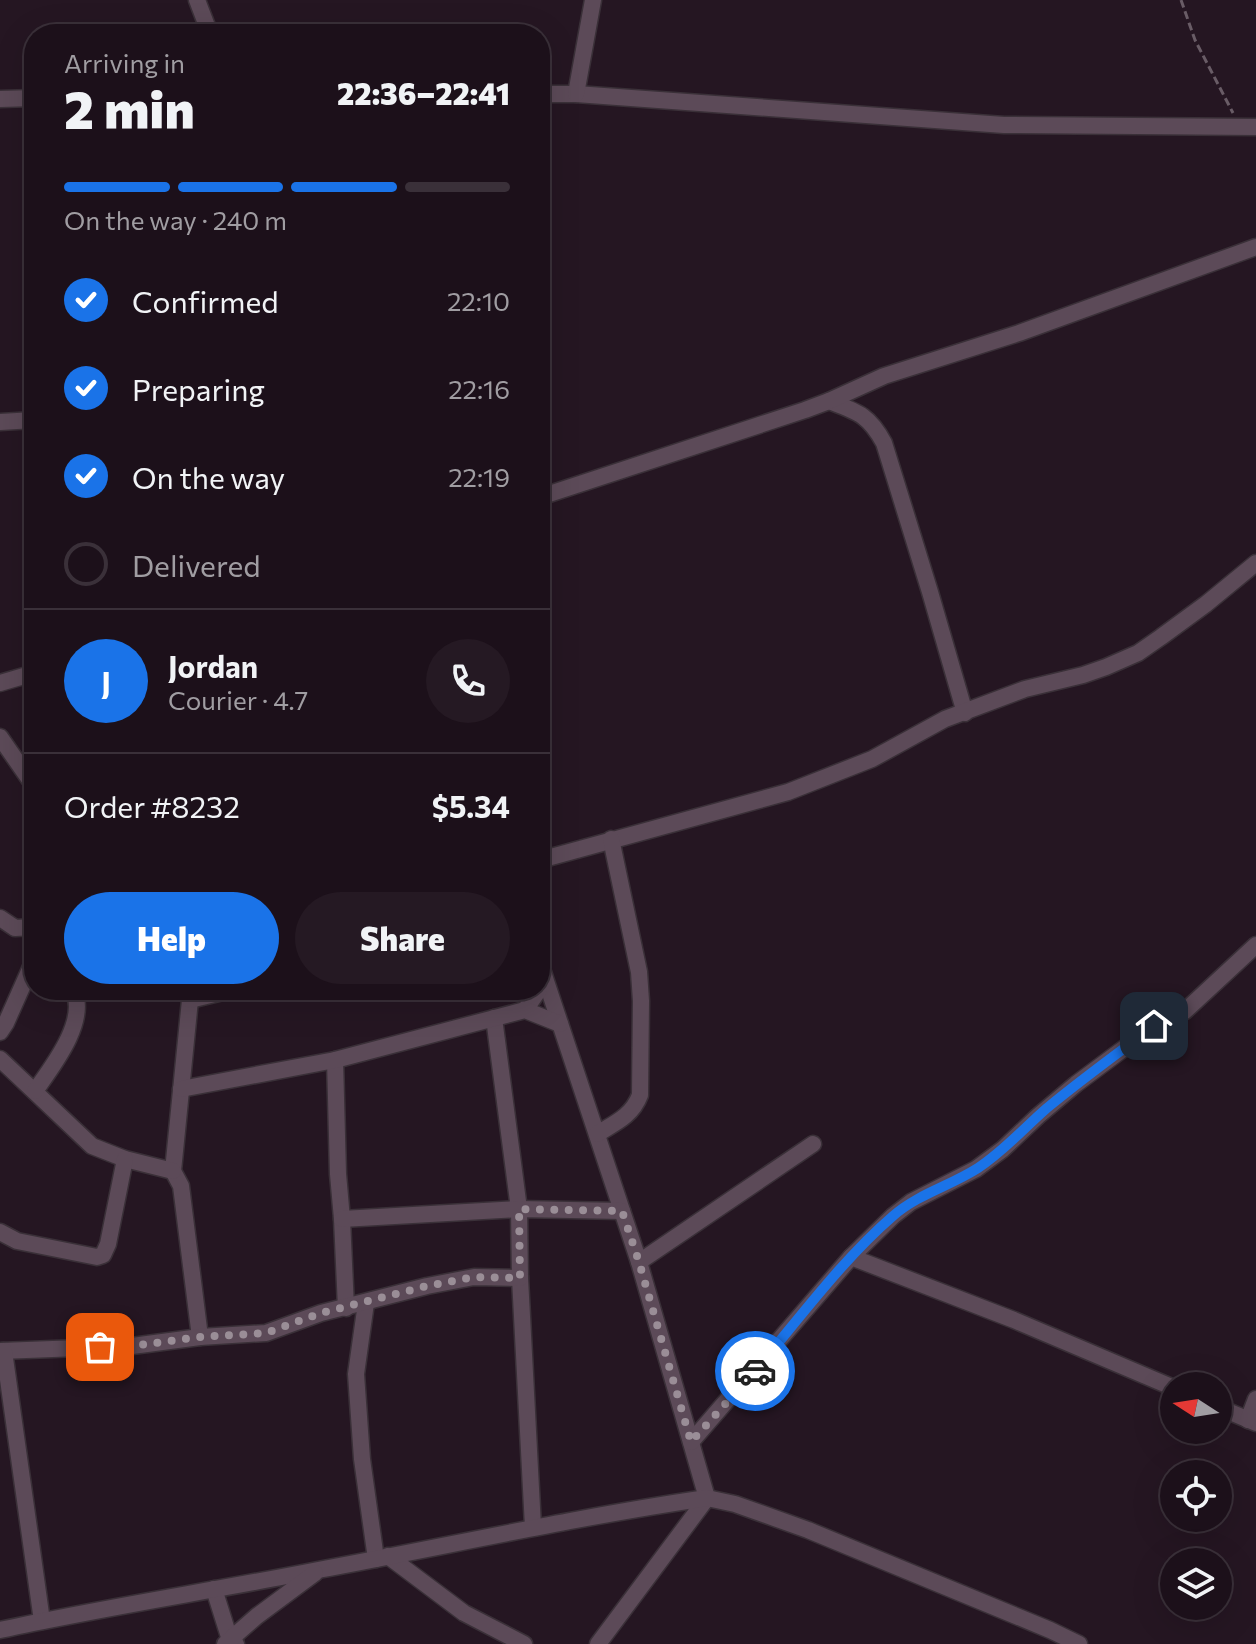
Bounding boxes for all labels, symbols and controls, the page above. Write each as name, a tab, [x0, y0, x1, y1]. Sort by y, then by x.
text: Arriving in	[64, 47, 185, 78]
text: 22:36–22:41	[337, 74, 510, 111]
text: 2 min	[64, 76, 195, 140]
text: On the way · 240 m	[64, 204, 287, 235]
icon: check	[64, 278, 108, 322]
text: Confirmed	[132, 282, 279, 319]
text: 22:10	[447, 285, 510, 316]
icon: check	[64, 366, 108, 410]
text: Preparing	[132, 370, 265, 407]
text: 22:16	[448, 373, 510, 404]
icon: check	[64, 454, 108, 498]
text: On the way	[132, 458, 285, 495]
text: 22:19	[448, 461, 510, 492]
text: Delivered	[132, 546, 261, 583]
button: phone	[426, 639, 510, 723]
text: Jordan	[168, 647, 258, 684]
text: J	[101, 663, 111, 700]
text: Courier · 4.7	[168, 684, 308, 715]
text: Order #8232	[64, 787, 240, 824]
text: $5.34	[432, 787, 510, 824]
button: Help	[64, 892, 279, 984]
button: Share	[295, 892, 510, 984]
pin	[1120, 992, 1188, 1060]
icon: home	[1132, 1004, 1176, 1048]
pin	[66, 1313, 134, 1381]
icon: bag	[78, 1325, 122, 1369]
courier	[715, 1331, 795, 1411]
icon: car	[733, 1349, 777, 1393]
north arrow	[1160, 1372, 1232, 1444]
map controls	[1160, 1372, 1232, 1620]
button: locate	[1160, 1460, 1232, 1532]
button: layers	[1160, 1548, 1232, 1620]

